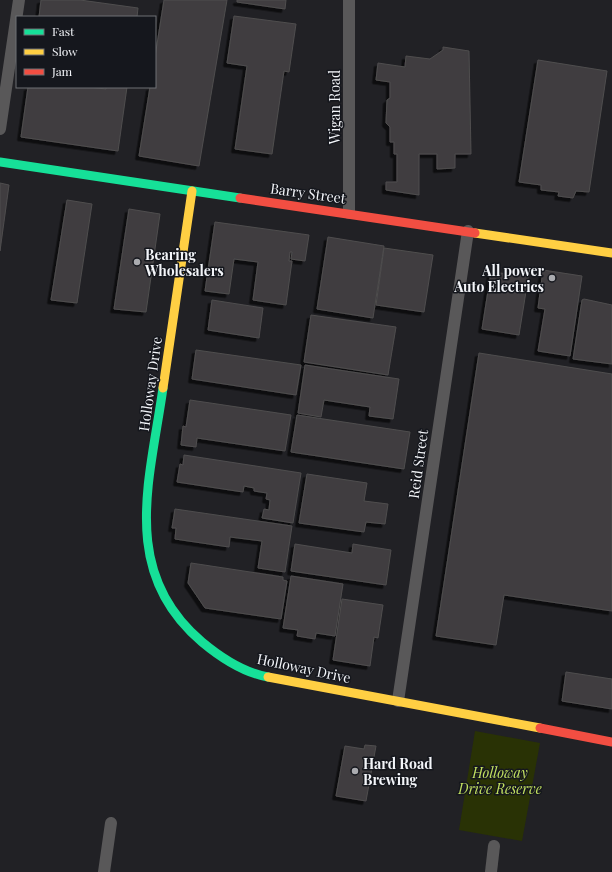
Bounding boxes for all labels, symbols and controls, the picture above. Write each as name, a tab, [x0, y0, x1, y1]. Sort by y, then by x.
legend	[16, 16, 156, 88]
text: Fast	[52, 23, 75, 39]
text: Slow	[52, 43, 78, 59]
text: Jam	[51, 63, 73, 79]
street label: Wigan Road	[325, 70, 344, 145]
street label: Barry Street	[269, 178, 348, 208]
place label: Bearing Wholesalers	[144, 245, 224, 280]
marker: Bearing Wholesalers	[132, 257, 142, 267]
place label: All power Auto Electrics	[453, 261, 544, 296]
marker: All power Auto Electrics	[547, 273, 557, 283]
street label: Holloway Drive	[134, 335, 166, 433]
street label: Reid Street	[404, 427, 432, 500]
street label: Holloway Drive	[255, 649, 353, 687]
place label: Hard Road Brewing	[363, 754, 433, 789]
park label: Holloway Drive Reserve	[457, 763, 542, 798]
marker: Hard Road Brewing	[350, 766, 360, 776]

